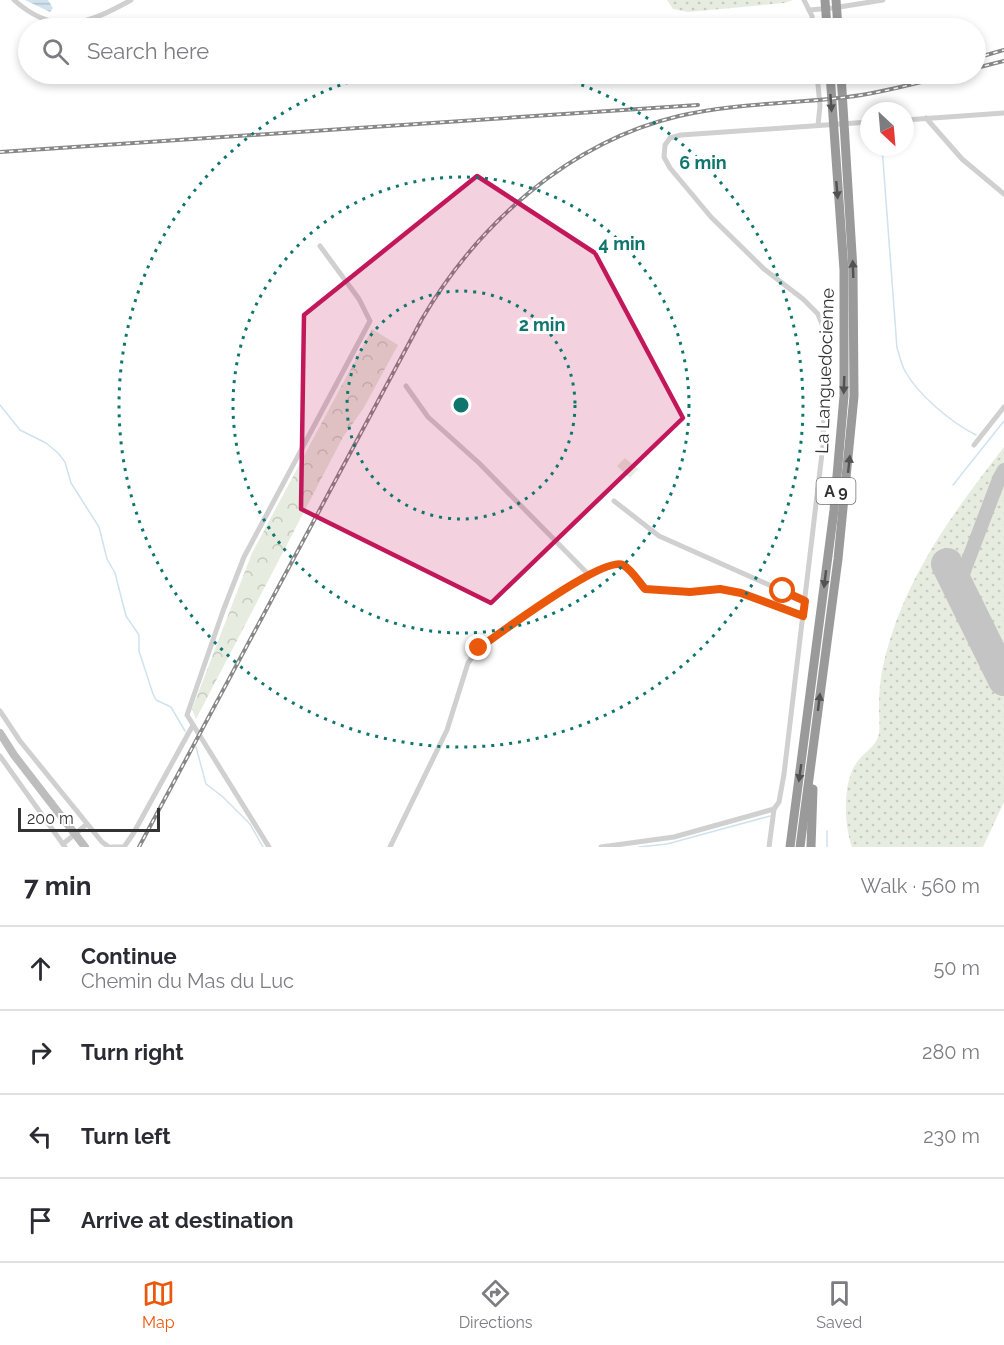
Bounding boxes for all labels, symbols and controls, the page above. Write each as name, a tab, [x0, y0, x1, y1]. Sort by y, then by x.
search box	[18, 18, 986, 84]
icon: search	[39, 35, 72, 68]
text: Search here	[87, 38, 209, 64]
one-way arrow	[827, 93, 836, 112]
north arrow	[860, 102, 914, 156]
text: 6 min	[679, 152, 727, 173]
one-way arrow	[833, 181, 842, 200]
text: 4 min	[599, 233, 645, 254]
one-way arrow	[848, 259, 858, 278]
street label: La Languedocienne	[811, 287, 838, 454]
text: 2 min	[519, 314, 565, 335]
one-way arrow	[840, 376, 849, 395]
centre of rings	[451, 395, 471, 415]
one-way arrow	[844, 454, 853, 473]
road number: A 9	[816, 478, 856, 504]
one-way arrow	[821, 570, 830, 589]
route start	[769, 577, 795, 603]
route end	[465, 634, 491, 660]
one-way arrow	[815, 693, 824, 712]
one-way arrow	[795, 763, 804, 782]
scale bar	[18, 805, 160, 832]
text: 200 m	[27, 809, 74, 828]
text: 7 min	[24, 871, 91, 901]
text: Walk · 560 m	[861, 874, 980, 898]
text: Continue	[81, 943, 177, 969]
icon: ahead	[24, 952, 57, 985]
text: 50 m	[933, 956, 980, 980]
text: Chemin du Mas du Luc	[81, 969, 294, 993]
icon: right	[24, 1036, 57, 1069]
text: Turn right	[81, 1039, 184, 1065]
text: 280 m	[922, 1040, 980, 1064]
icon: left	[24, 1120, 57, 1153]
text: Turn left	[81, 1123, 171, 1149]
text: 230 m	[923, 1124, 980, 1148]
icon: arrive	[24, 1204, 57, 1237]
text: Arrive at destination	[81, 1207, 294, 1233]
tab: Map	[142, 1277, 175, 1332]
tab: Directions	[459, 1277, 533, 1332]
tab: Saved	[816, 1277, 862, 1332]

